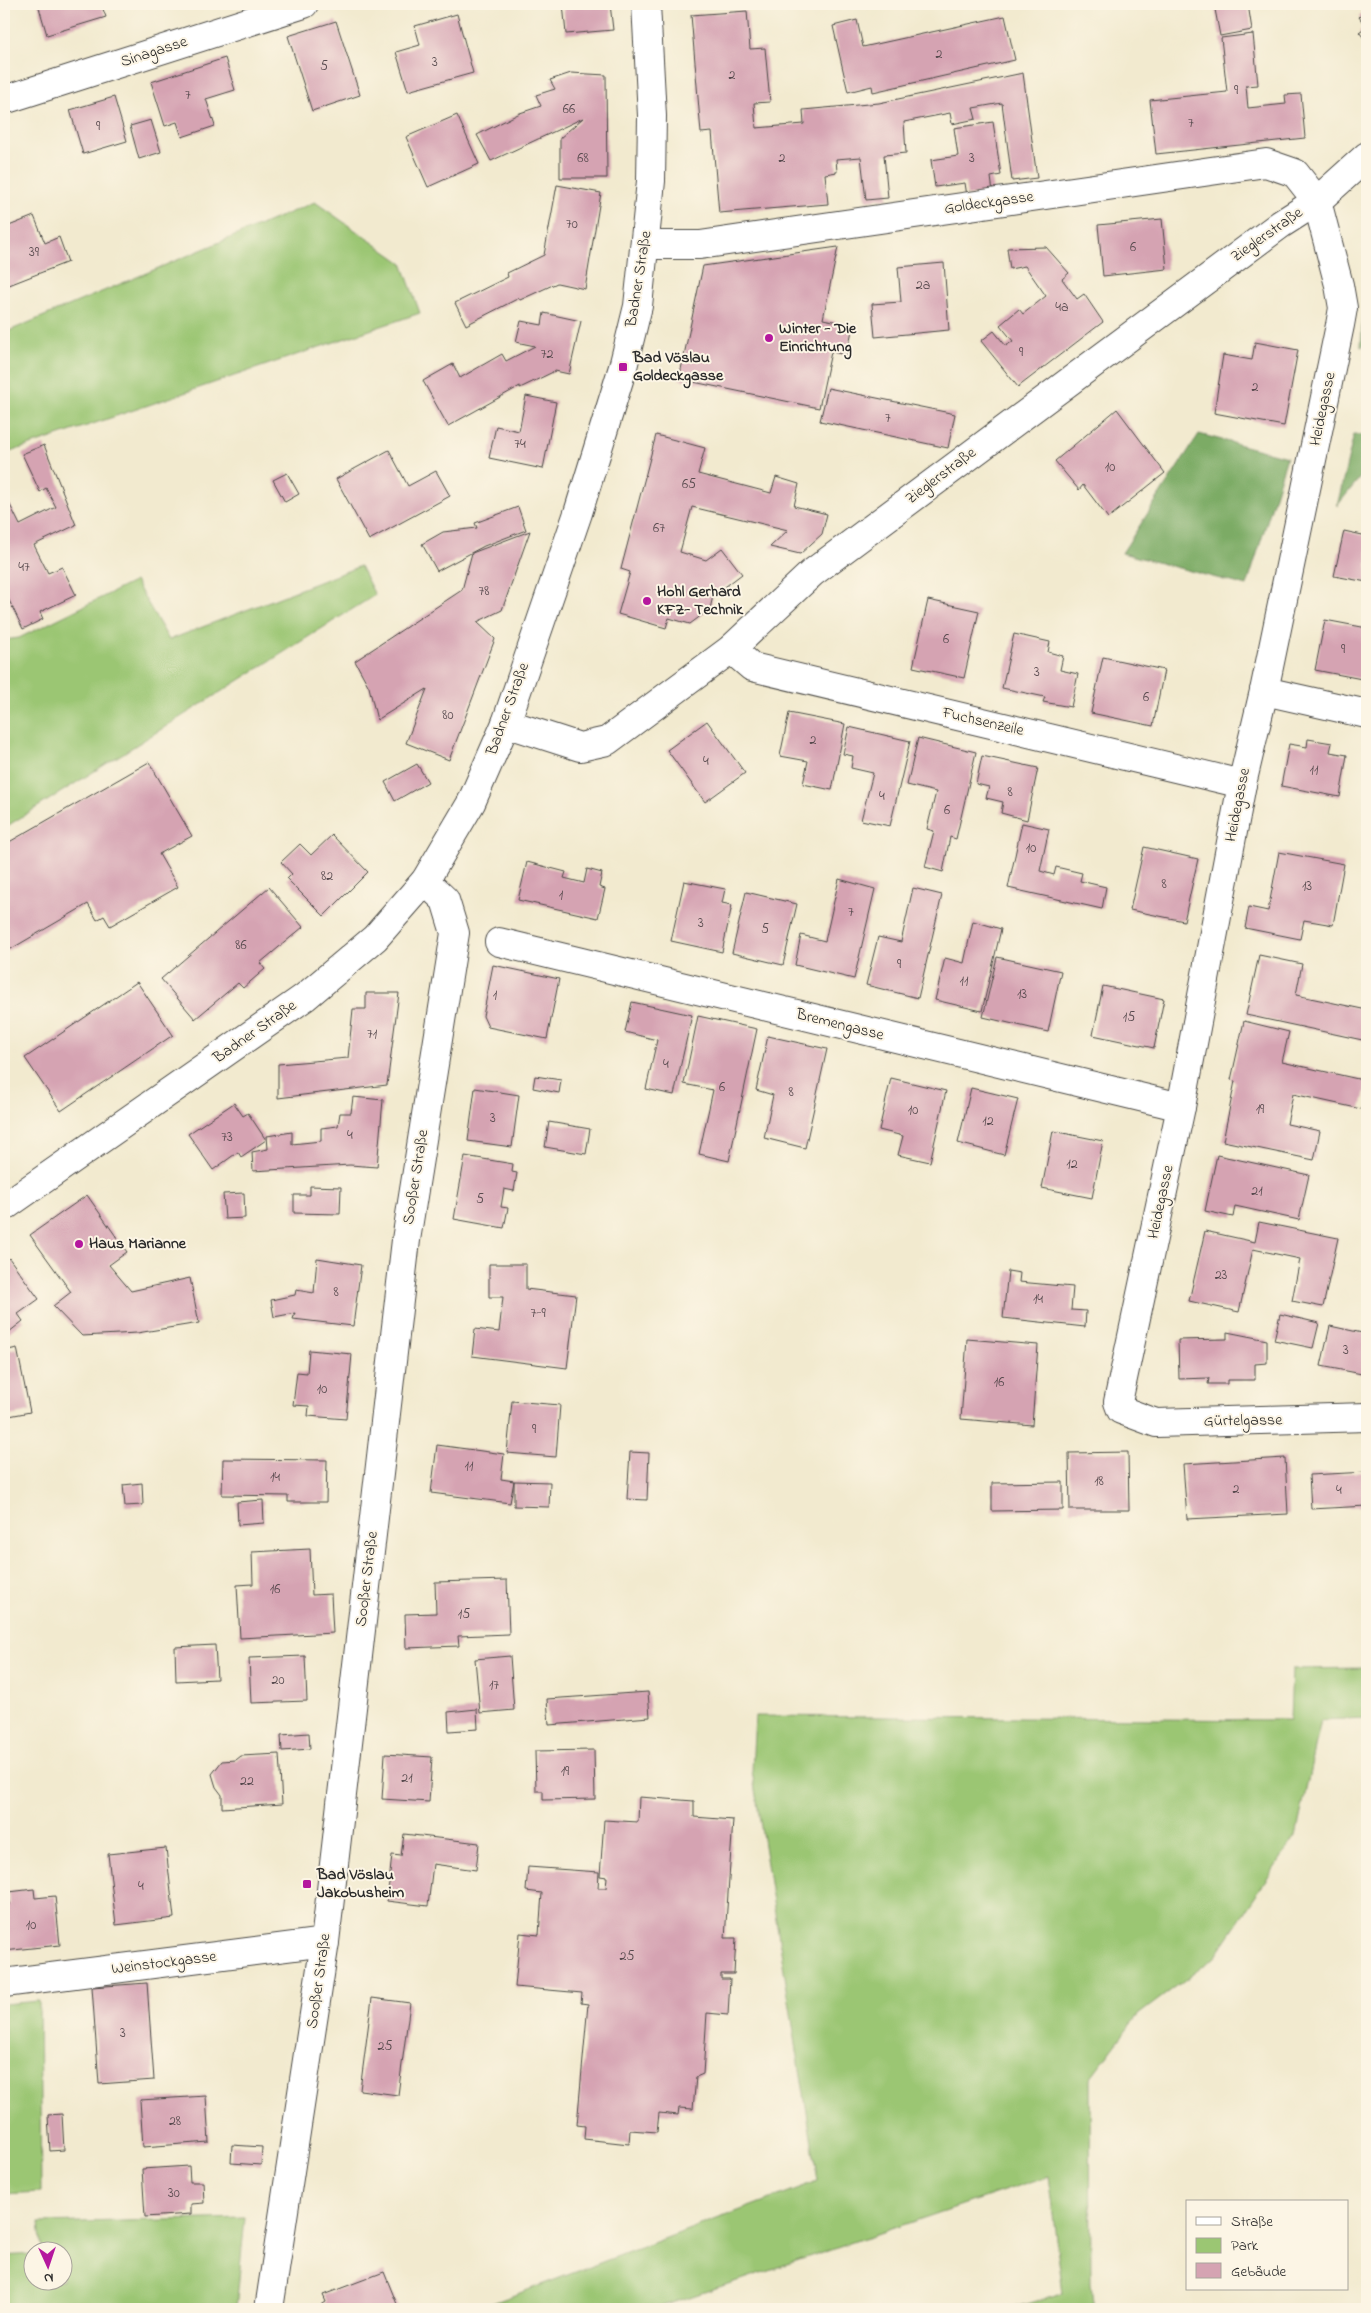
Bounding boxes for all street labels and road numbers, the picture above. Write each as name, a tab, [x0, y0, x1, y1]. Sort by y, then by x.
street label: Sinagasse	[117, 30, 191, 74]
street label: Goldeckgasse	[943, 185, 1036, 221]
street label: Zieglerstraße	[1226, 201, 1309, 269]
street label: Badner Straße	[619, 228, 659, 330]
street label: Heidegasse	[1303, 369, 1343, 448]
street label: Zieglerstraße	[901, 441, 982, 511]
street label: Badner Straße	[480, 658, 536, 760]
street label: Fuchsenzeile	[939, 701, 1027, 743]
street label: Heidegasse	[1219, 765, 1257, 844]
street label: Badner Straße	[207, 994, 302, 1070]
street label: Bremengasse	[793, 1002, 887, 1048]
street label: Sooßer Straße	[397, 1127, 435, 1226]
street label: Heidegasse	[1141, 1162, 1181, 1241]
street label: Gürtelgasse	[1203, 1408, 1283, 1434]
street label: Sooßer Straße	[349, 1529, 385, 1628]
street label: Sooßer Straße	[300, 1931, 338, 2030]
street label: Weinstockgasse	[110, 1945, 219, 1981]

